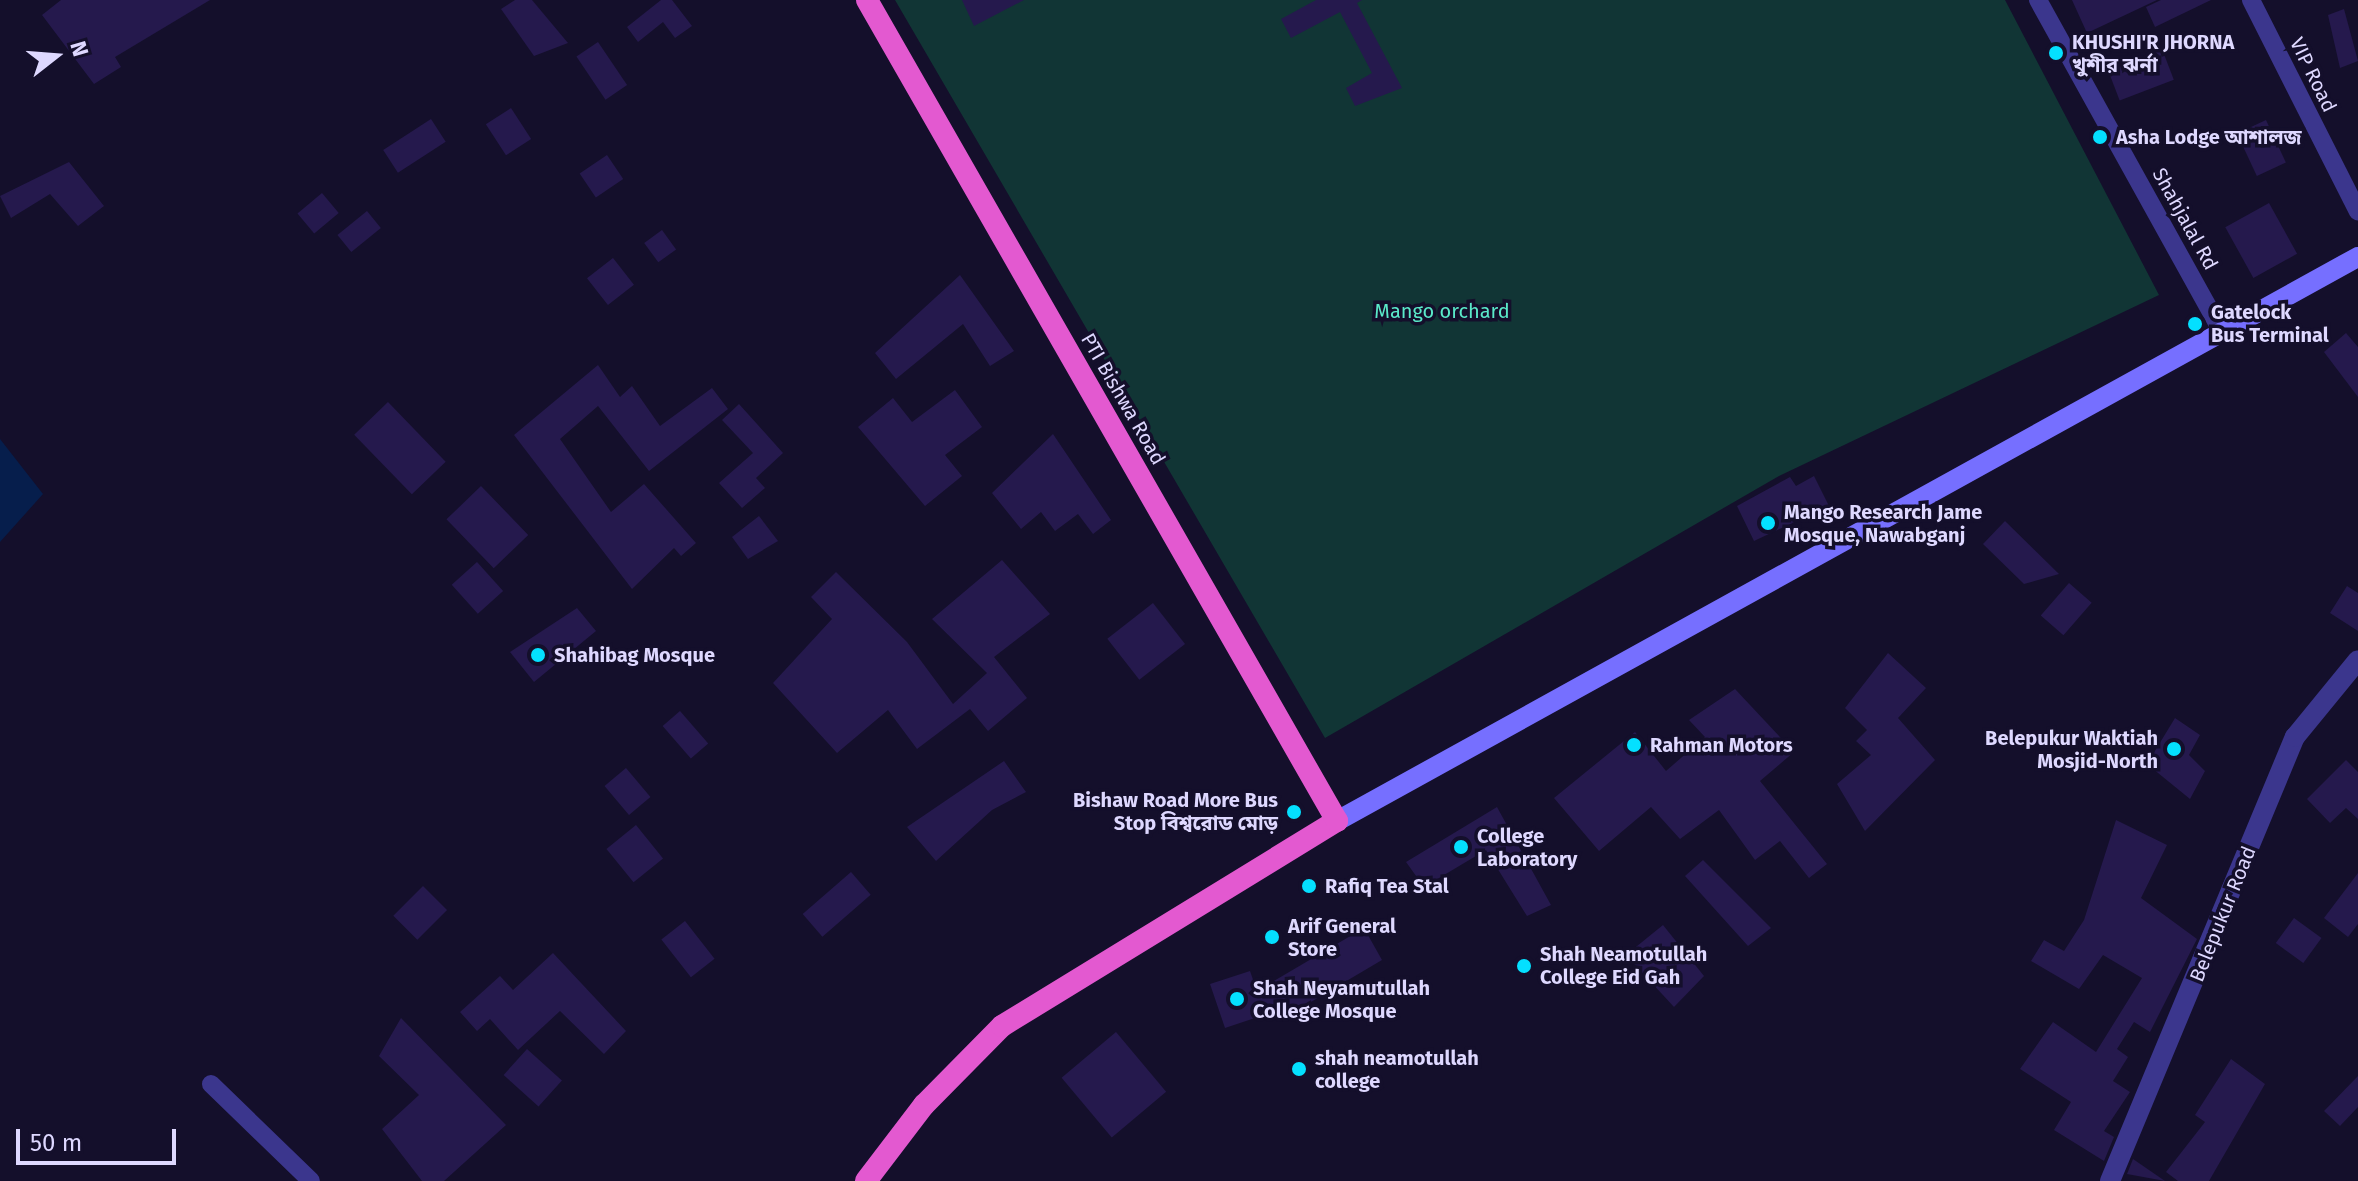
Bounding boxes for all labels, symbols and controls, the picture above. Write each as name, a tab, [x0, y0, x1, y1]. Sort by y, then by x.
north arrow	[16, 16, 96, 96]
place label: KHUSHI'R JHORNA খুশীর ঝর্না	[2072, 30, 2234, 77]
street label: VIP Road	[2285, 34, 2341, 116]
text: N	[64, 38, 94, 60]
marker: KHUSHI'R JHORNA খুশীর ঝর্না	[2047, 44, 2065, 62]
place label: Asha Lodge আশালজ	[2116, 125, 2302, 149]
marker: Asha Lodge আশালজ	[2091, 128, 2109, 146]
street label: Shahjalal Rd	[2147, 164, 2223, 274]
park label: Mango orchard	[1374, 299, 1510, 323]
place label: Gatelock Bus Terminal	[2211, 300, 2329, 347]
marker: Gatelock Bus Terminal	[2186, 315, 2204, 333]
street label: PTI Bishwa Road	[1076, 329, 1170, 469]
place label: Mango Research Jame Mosque, Nawabganj	[1784, 500, 1982, 547]
marker: Mango Research Jame Mosque, Nawabganj	[1759, 514, 1777, 532]
place label: Shahibag Mosque	[554, 643, 715, 667]
marker: Shahibag Mosque	[529, 646, 547, 664]
place label: Belepukur Waktiah Mosjid-North	[1985, 726, 2158, 773]
place label: Rahman Motors	[1650, 733, 1793, 757]
marker: Rahman Motors	[1625, 736, 1643, 754]
marker: Belepukur Waktiah Mosjid-North	[2165, 740, 2183, 758]
place label: Bishaw Road More Bus Stop বিশ্বরোড মোড়	[1073, 788, 1278, 835]
marker: Bishaw Road More Bus Stop বিশ্বরোড মোড়	[1285, 803, 1303, 821]
place label: College Laboratory	[1477, 824, 1577, 871]
marker: College Laboratory	[1452, 838, 1470, 856]
street label: Belepukur Road	[2185, 843, 2261, 985]
place label: Rafiq Tea Stal	[1325, 874, 1449, 898]
marker: Rafiq Tea Stal	[1300, 877, 1318, 895]
place label: Arif General Store	[1288, 914, 1396, 961]
marker: Arif General Store	[1263, 928, 1281, 946]
place label: Shah Neamotullah College Eid Gah	[1540, 942, 1707, 989]
marker: Shah Neamotullah College Eid Gah	[1515, 957, 1533, 975]
place label: Shah Neyamutullah College Mosque	[1253, 976, 1430, 1023]
marker: Shah Neyamutullah College Mosque	[1228, 990, 1246, 1008]
place label: shah neamotullah college	[1315, 1046, 1479, 1093]
marker: shah neamotullah college	[1290, 1060, 1308, 1078]
scale bar	[20, 1113, 180, 1163]
text: 50 m	[30, 1129, 82, 1157]

